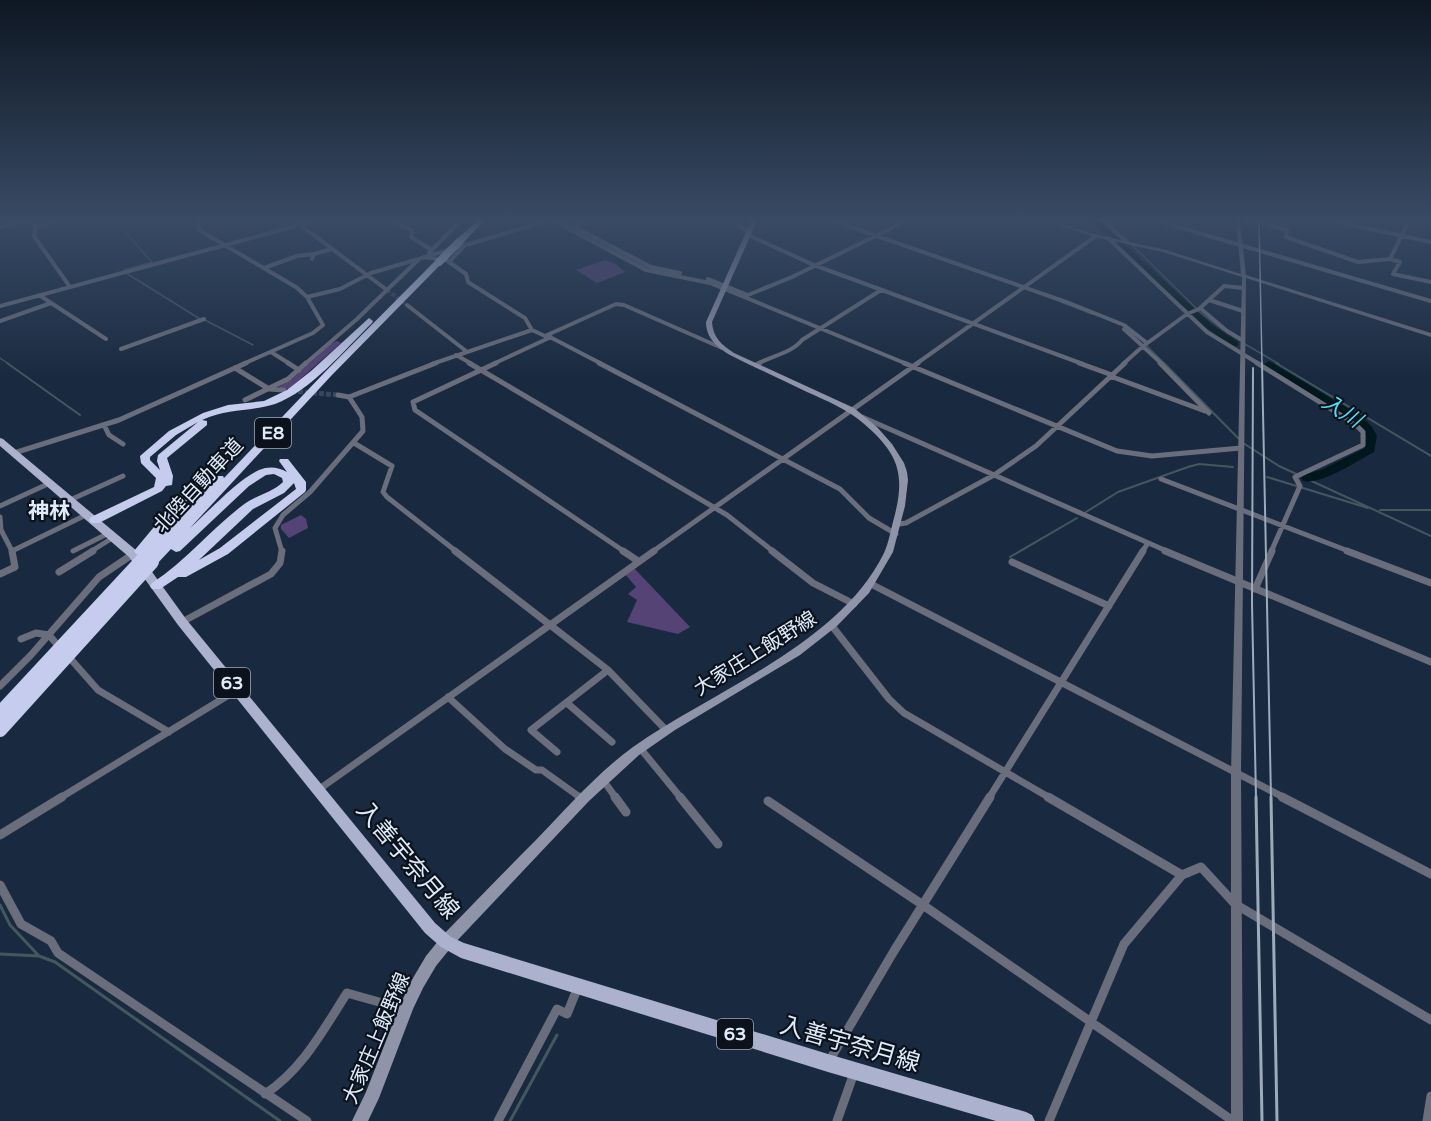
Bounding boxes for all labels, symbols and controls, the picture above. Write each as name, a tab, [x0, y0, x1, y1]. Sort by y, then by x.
water label: 入川	[1317, 389, 1368, 434]
road number: E8	[255, 418, 291, 448]
street label: 北陸自動車道	[149, 434, 248, 538]
district label: 神林	[28, 499, 70, 524]
street label: 大家庄上飯野線	[690, 607, 821, 701]
road number: 63	[214, 668, 250, 698]
street label: 入善宇奈月線	[350, 796, 465, 925]
street label: 大家庄上飯野線	[339, 969, 415, 1108]
street label: 入善宇奈月線	[777, 1011, 923, 1078]
road number: 63	[717, 1019, 753, 1049]

